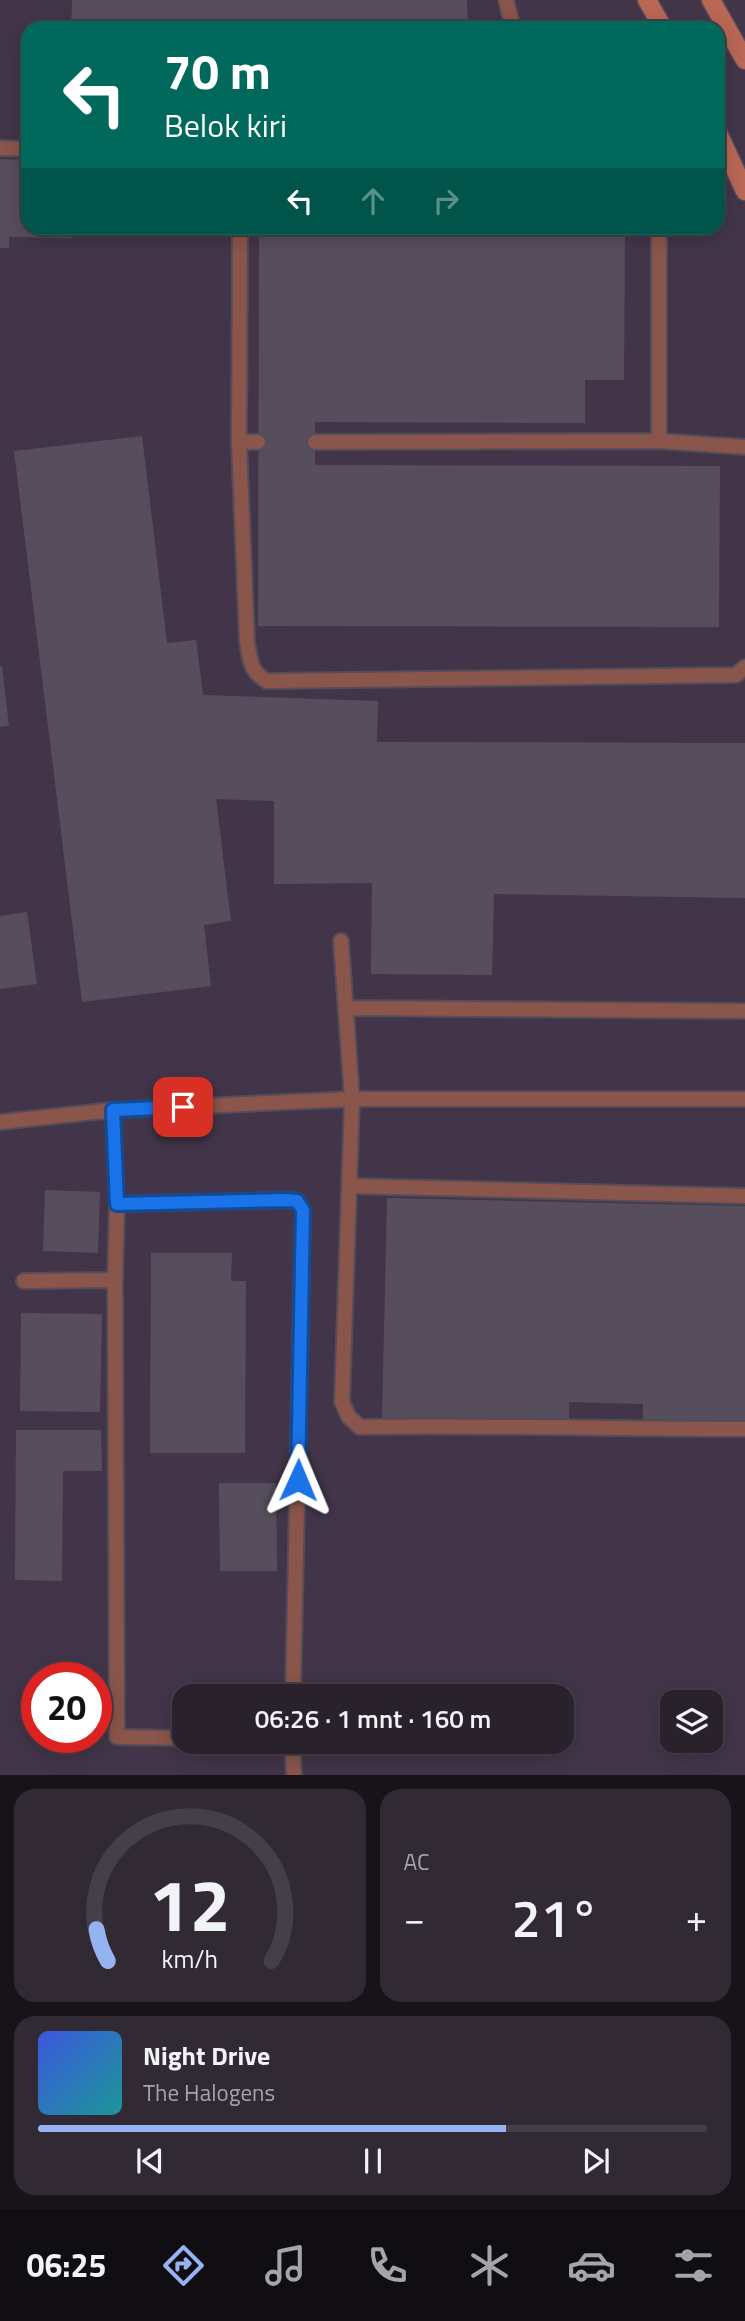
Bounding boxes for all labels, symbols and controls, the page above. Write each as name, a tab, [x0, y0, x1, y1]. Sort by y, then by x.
text: 70 m	[164, 33, 271, 108]
icon: left	[49, 49, 140, 140]
text: Belok kiri	[164, 101, 287, 149]
icon: left	[281, 182, 319, 220]
icon: ahead	[354, 182, 392, 220]
icon: right	[427, 182, 465, 220]
pin	[153, 1077, 213, 1137]
icon: arrive	[164, 1088, 202, 1126]
position arrow	[261, 1443, 335, 1517]
speed limit sign: 20	[21, 1662, 112, 1753]
map controls	[660, 1690, 723, 1753]
button: layers	[660, 1690, 723, 1753]
text: 06:26 · 1 mnt · 160 m	[255, 1699, 491, 1738]
text: AC	[404, 1844, 429, 1879]
text: 12	[149, 1850, 231, 1960]
text: 21°	[512, 1878, 599, 1957]
text: −	[404, 1889, 425, 1947]
text: +	[686, 1889, 707, 1947]
text: km/h	[161, 1940, 218, 1978]
text: Night Drive	[143, 2036, 270, 2075]
text: The Halogens	[143, 2075, 275, 2110]
icon: previous	[131, 2142, 169, 2180]
icon: pause	[354, 2142, 392, 2180]
icon: next	[577, 2142, 615, 2180]
text: 06:25	[27, 2241, 106, 2289]
icon: directions	[159, 2241, 208, 2290]
icon: music	[261, 2241, 310, 2290]
icon: phone	[363, 2241, 412, 2290]
icon: climate	[465, 2241, 514, 2290]
icon: car	[567, 2241, 616, 2290]
icon: filters	[669, 2241, 718, 2290]

